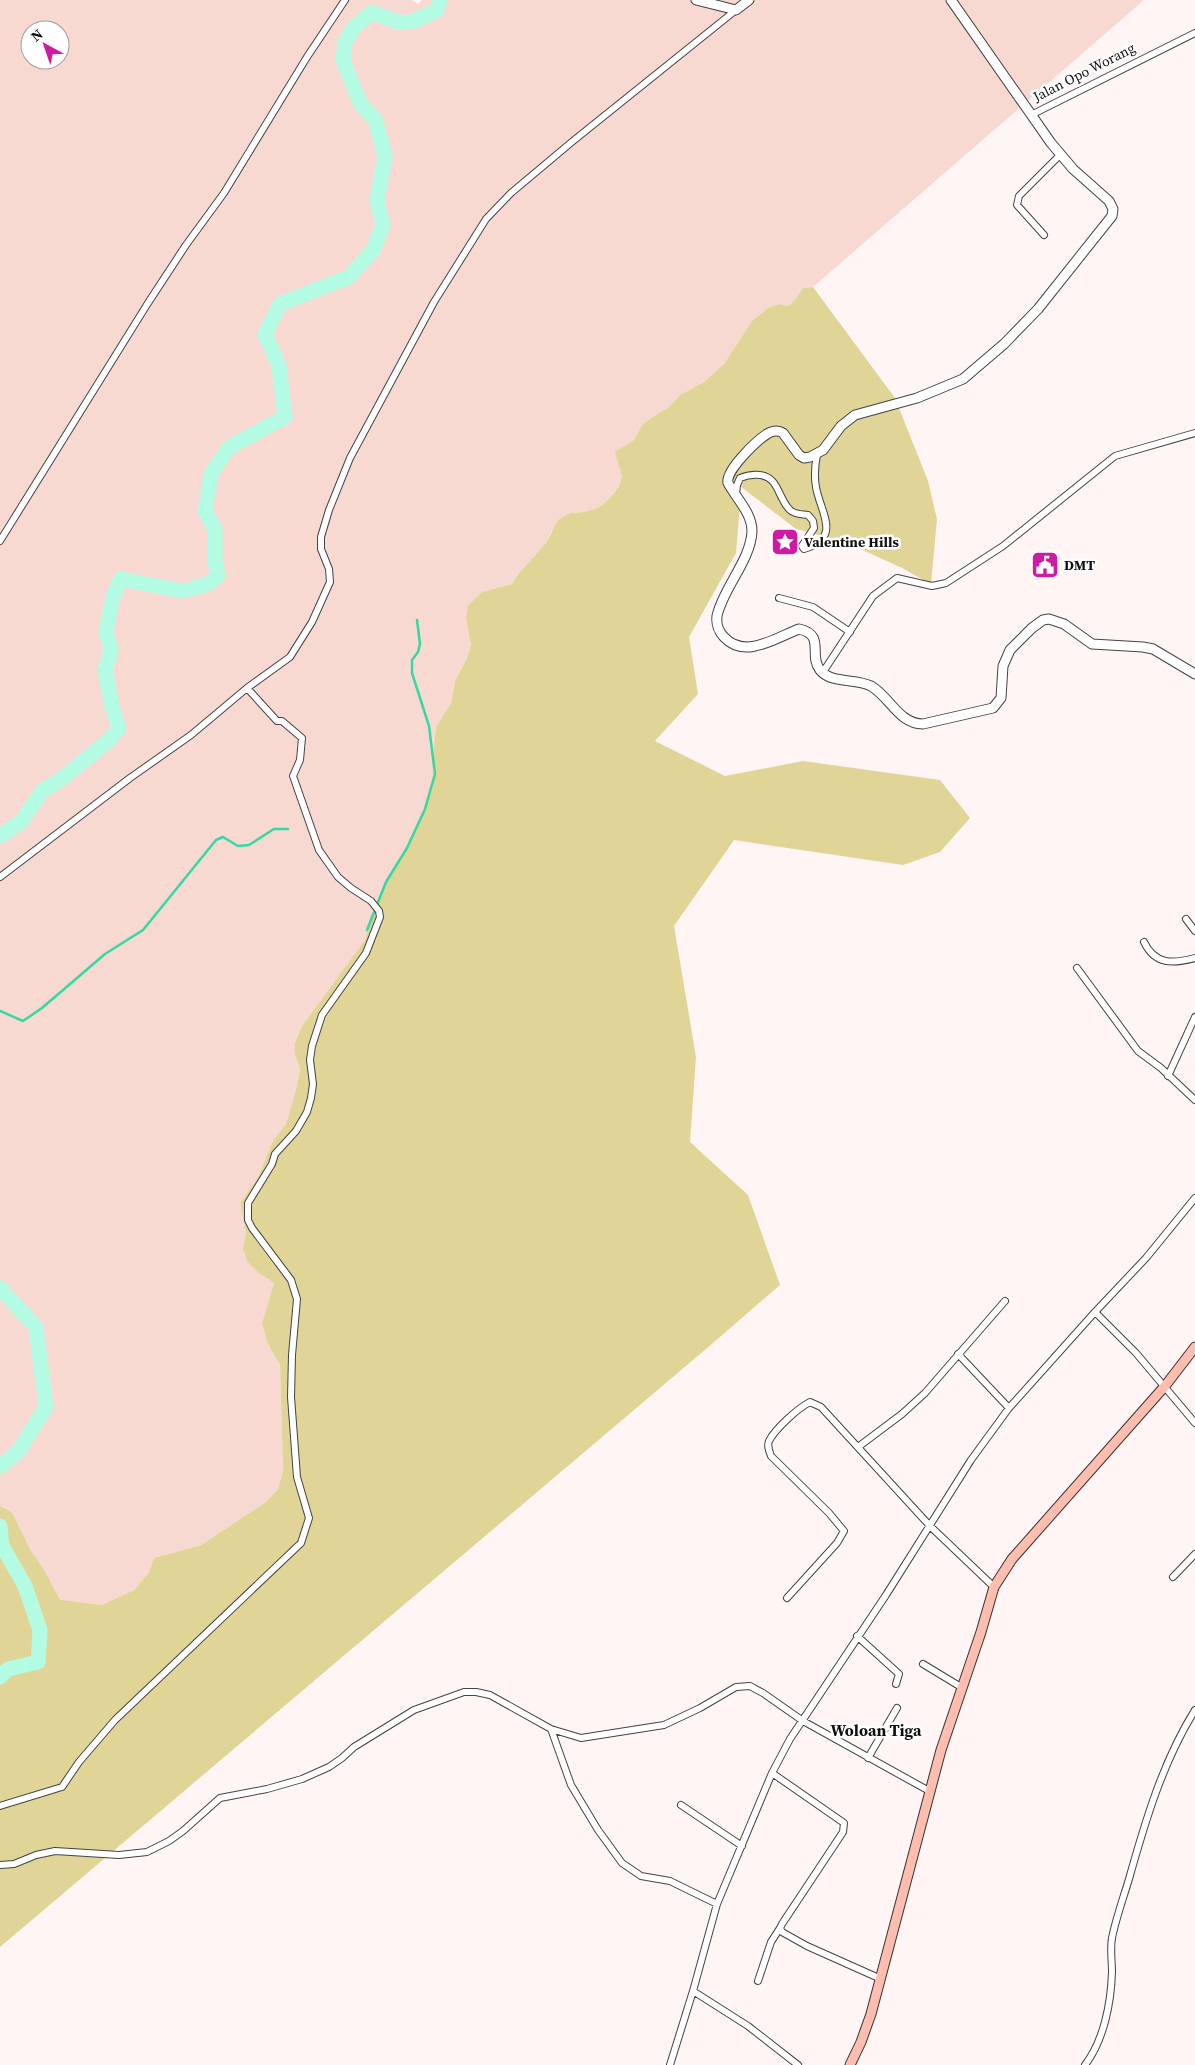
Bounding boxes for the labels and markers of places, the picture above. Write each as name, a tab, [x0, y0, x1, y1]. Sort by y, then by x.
place icon: Valentine Hills	[770, 527, 800, 557]
place label: Valentine Hills	[804, 532, 899, 552]
public building icon: DMT	[1030, 550, 1060, 580]
place label: DMT	[1064, 555, 1095, 575]

